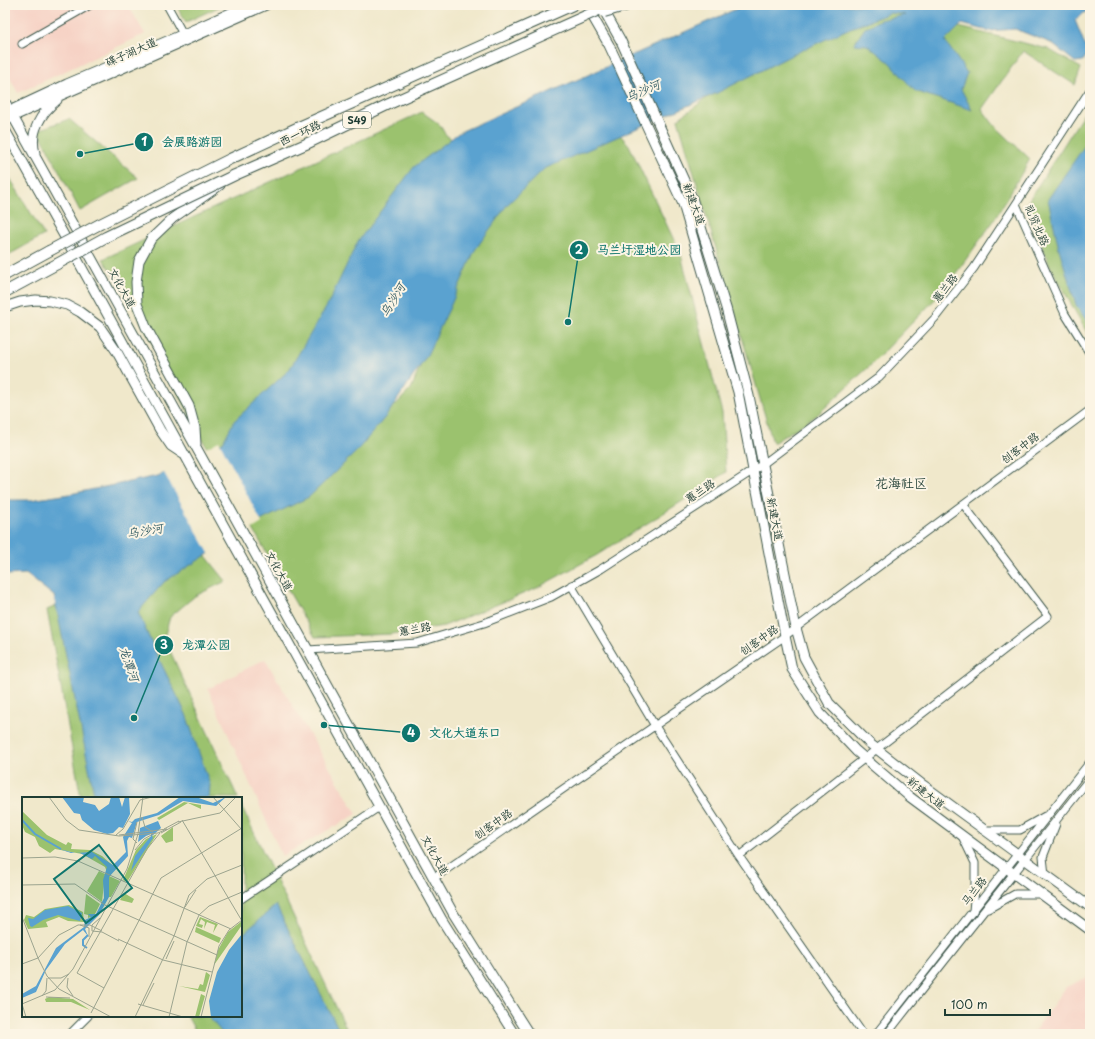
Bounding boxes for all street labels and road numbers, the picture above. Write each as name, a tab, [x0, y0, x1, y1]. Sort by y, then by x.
street label: 碟子湖大道	[102, 33, 159, 70]
road number: S49	[343, 112, 371, 128]
street label: 西一环路	[276, 116, 323, 150]
street label: 新建大道	[679, 180, 710, 227]
street label: 礼贤北路	[1021, 201, 1054, 248]
street label: 文化大道	[104, 264, 141, 311]
street label: 蕙兰路	[928, 269, 961, 306]
street label: 创客中路	[997, 428, 1042, 468]
street label: 蕙兰路	[681, 474, 718, 507]
street label: 新建大道	[763, 496, 788, 542]
street label: 文化大道	[261, 547, 298, 594]
street label: 蕙兰路	[397, 617, 433, 640]
street label: 创客中路	[736, 620, 782, 659]
street label: 新建大道	[904, 772, 949, 813]
street label: 创客中路	[470, 804, 516, 843]
street label: 文化大道	[417, 831, 454, 878]
street label: 马兰路	[957, 872, 990, 909]

